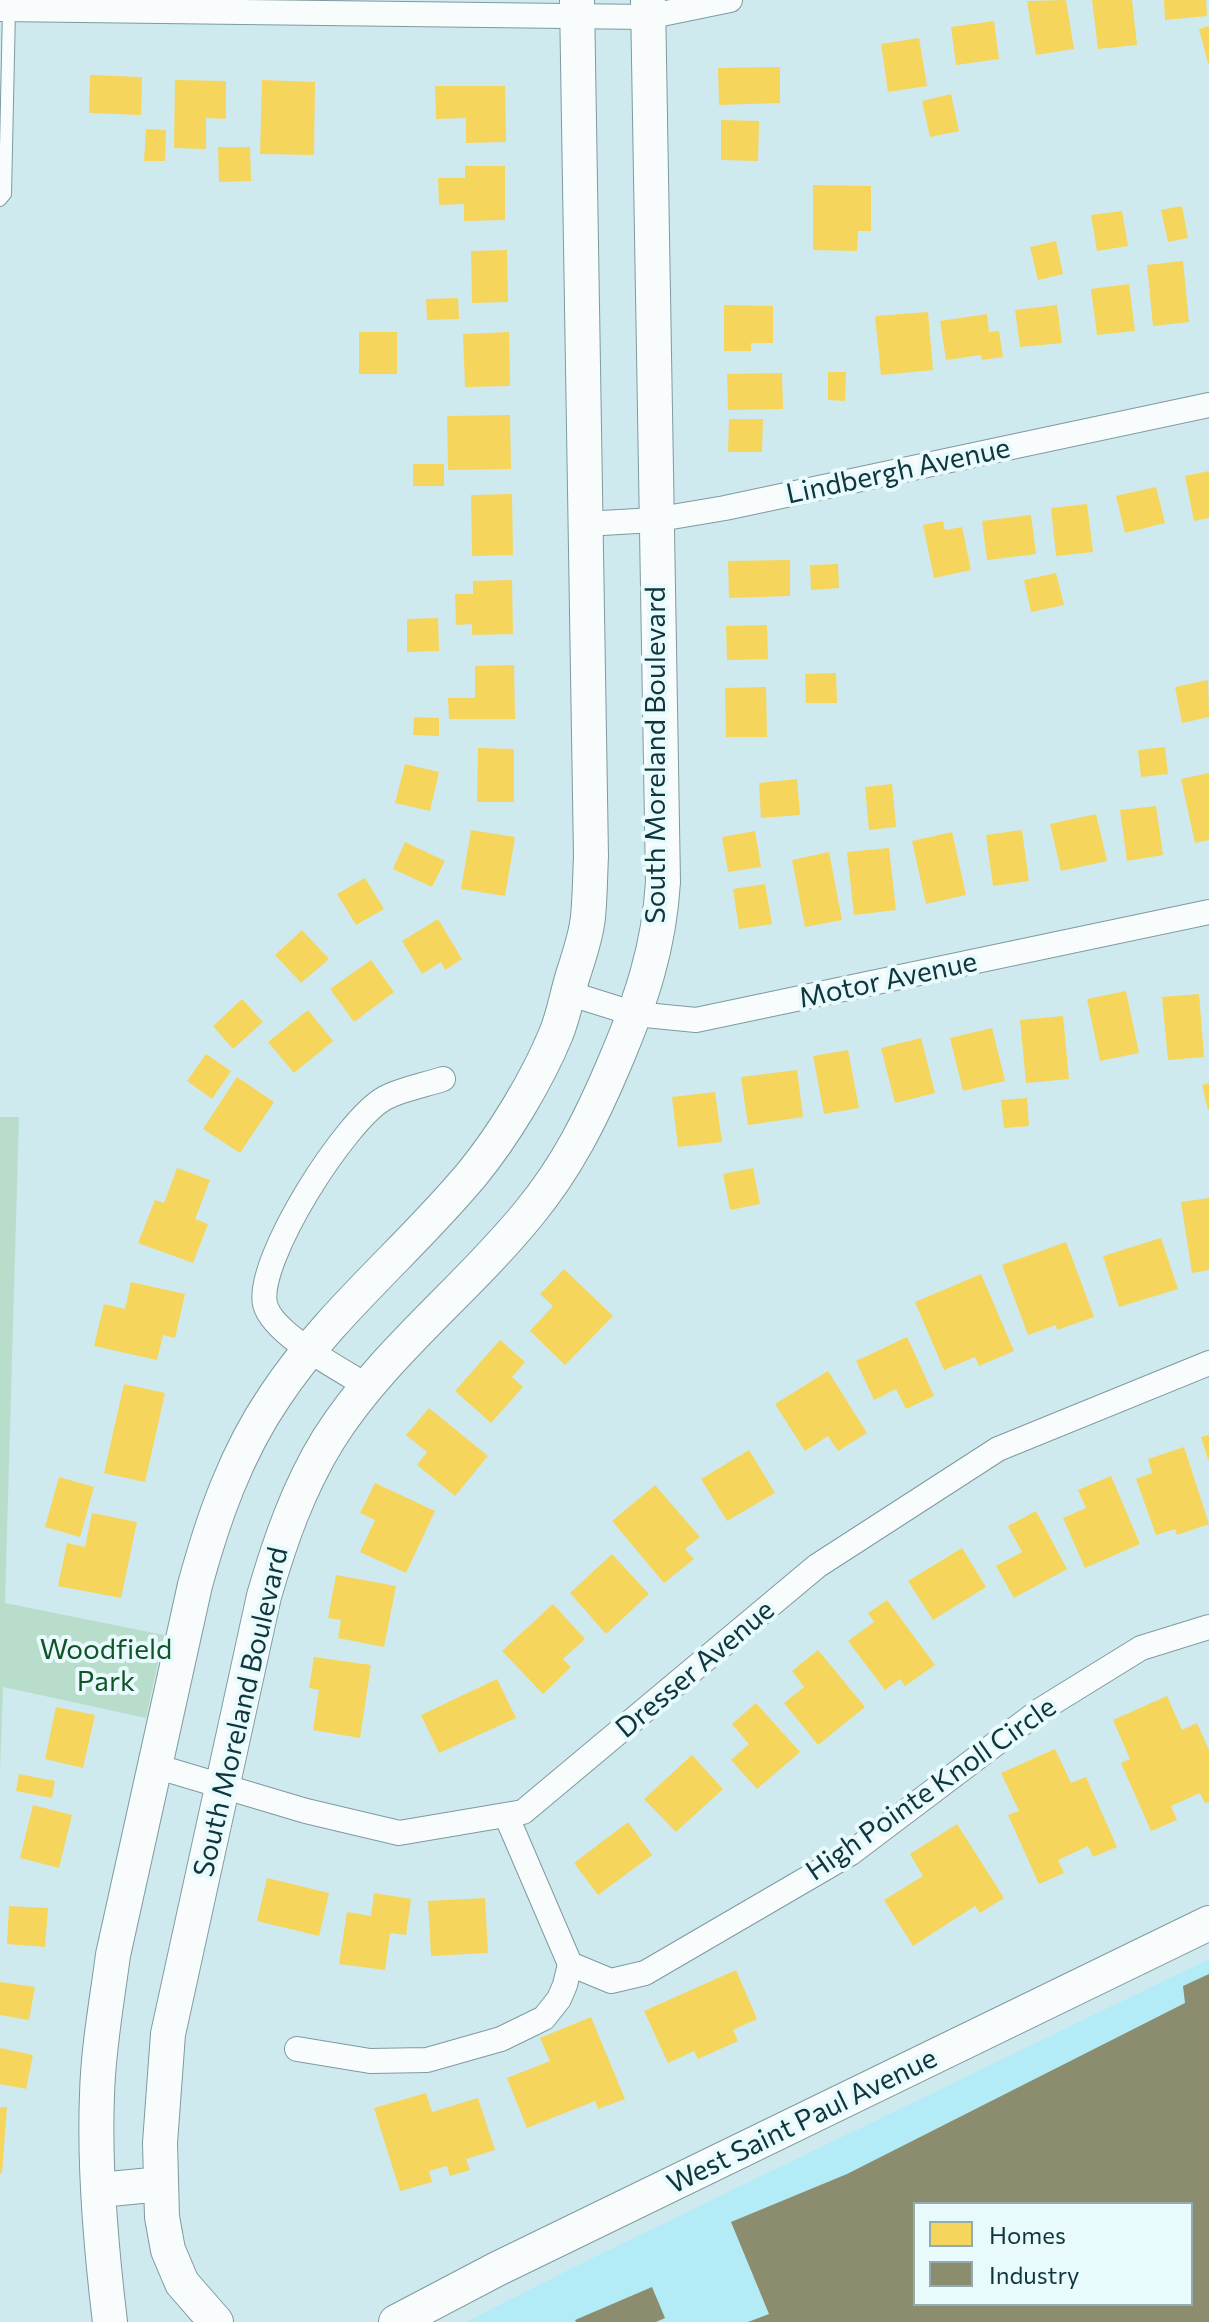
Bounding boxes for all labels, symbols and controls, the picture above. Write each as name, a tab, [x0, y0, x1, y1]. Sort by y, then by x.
street label: Lindbergh Avenue	[783, 431, 1013, 511]
street label: South Moreland Boulevard	[639, 586, 673, 924]
street label: Motor Avenue	[796, 945, 980, 1015]
street label: South Moreland Boulevard	[187, 1544, 295, 1880]
street label: Dresser Avenue	[609, 1593, 781, 1745]
park label: Woodfield Park	[40, 1633, 172, 1699]
street label: High Pointe Knoll Circle	[800, 1690, 1062, 1888]
street label: West Saint Paul Avenue	[662, 2041, 942, 2201]
legend	[913, 2202, 1193, 2306]
text: Homes	[989, 2220, 1066, 2249]
text: Industry	[989, 2260, 1079, 2289]

